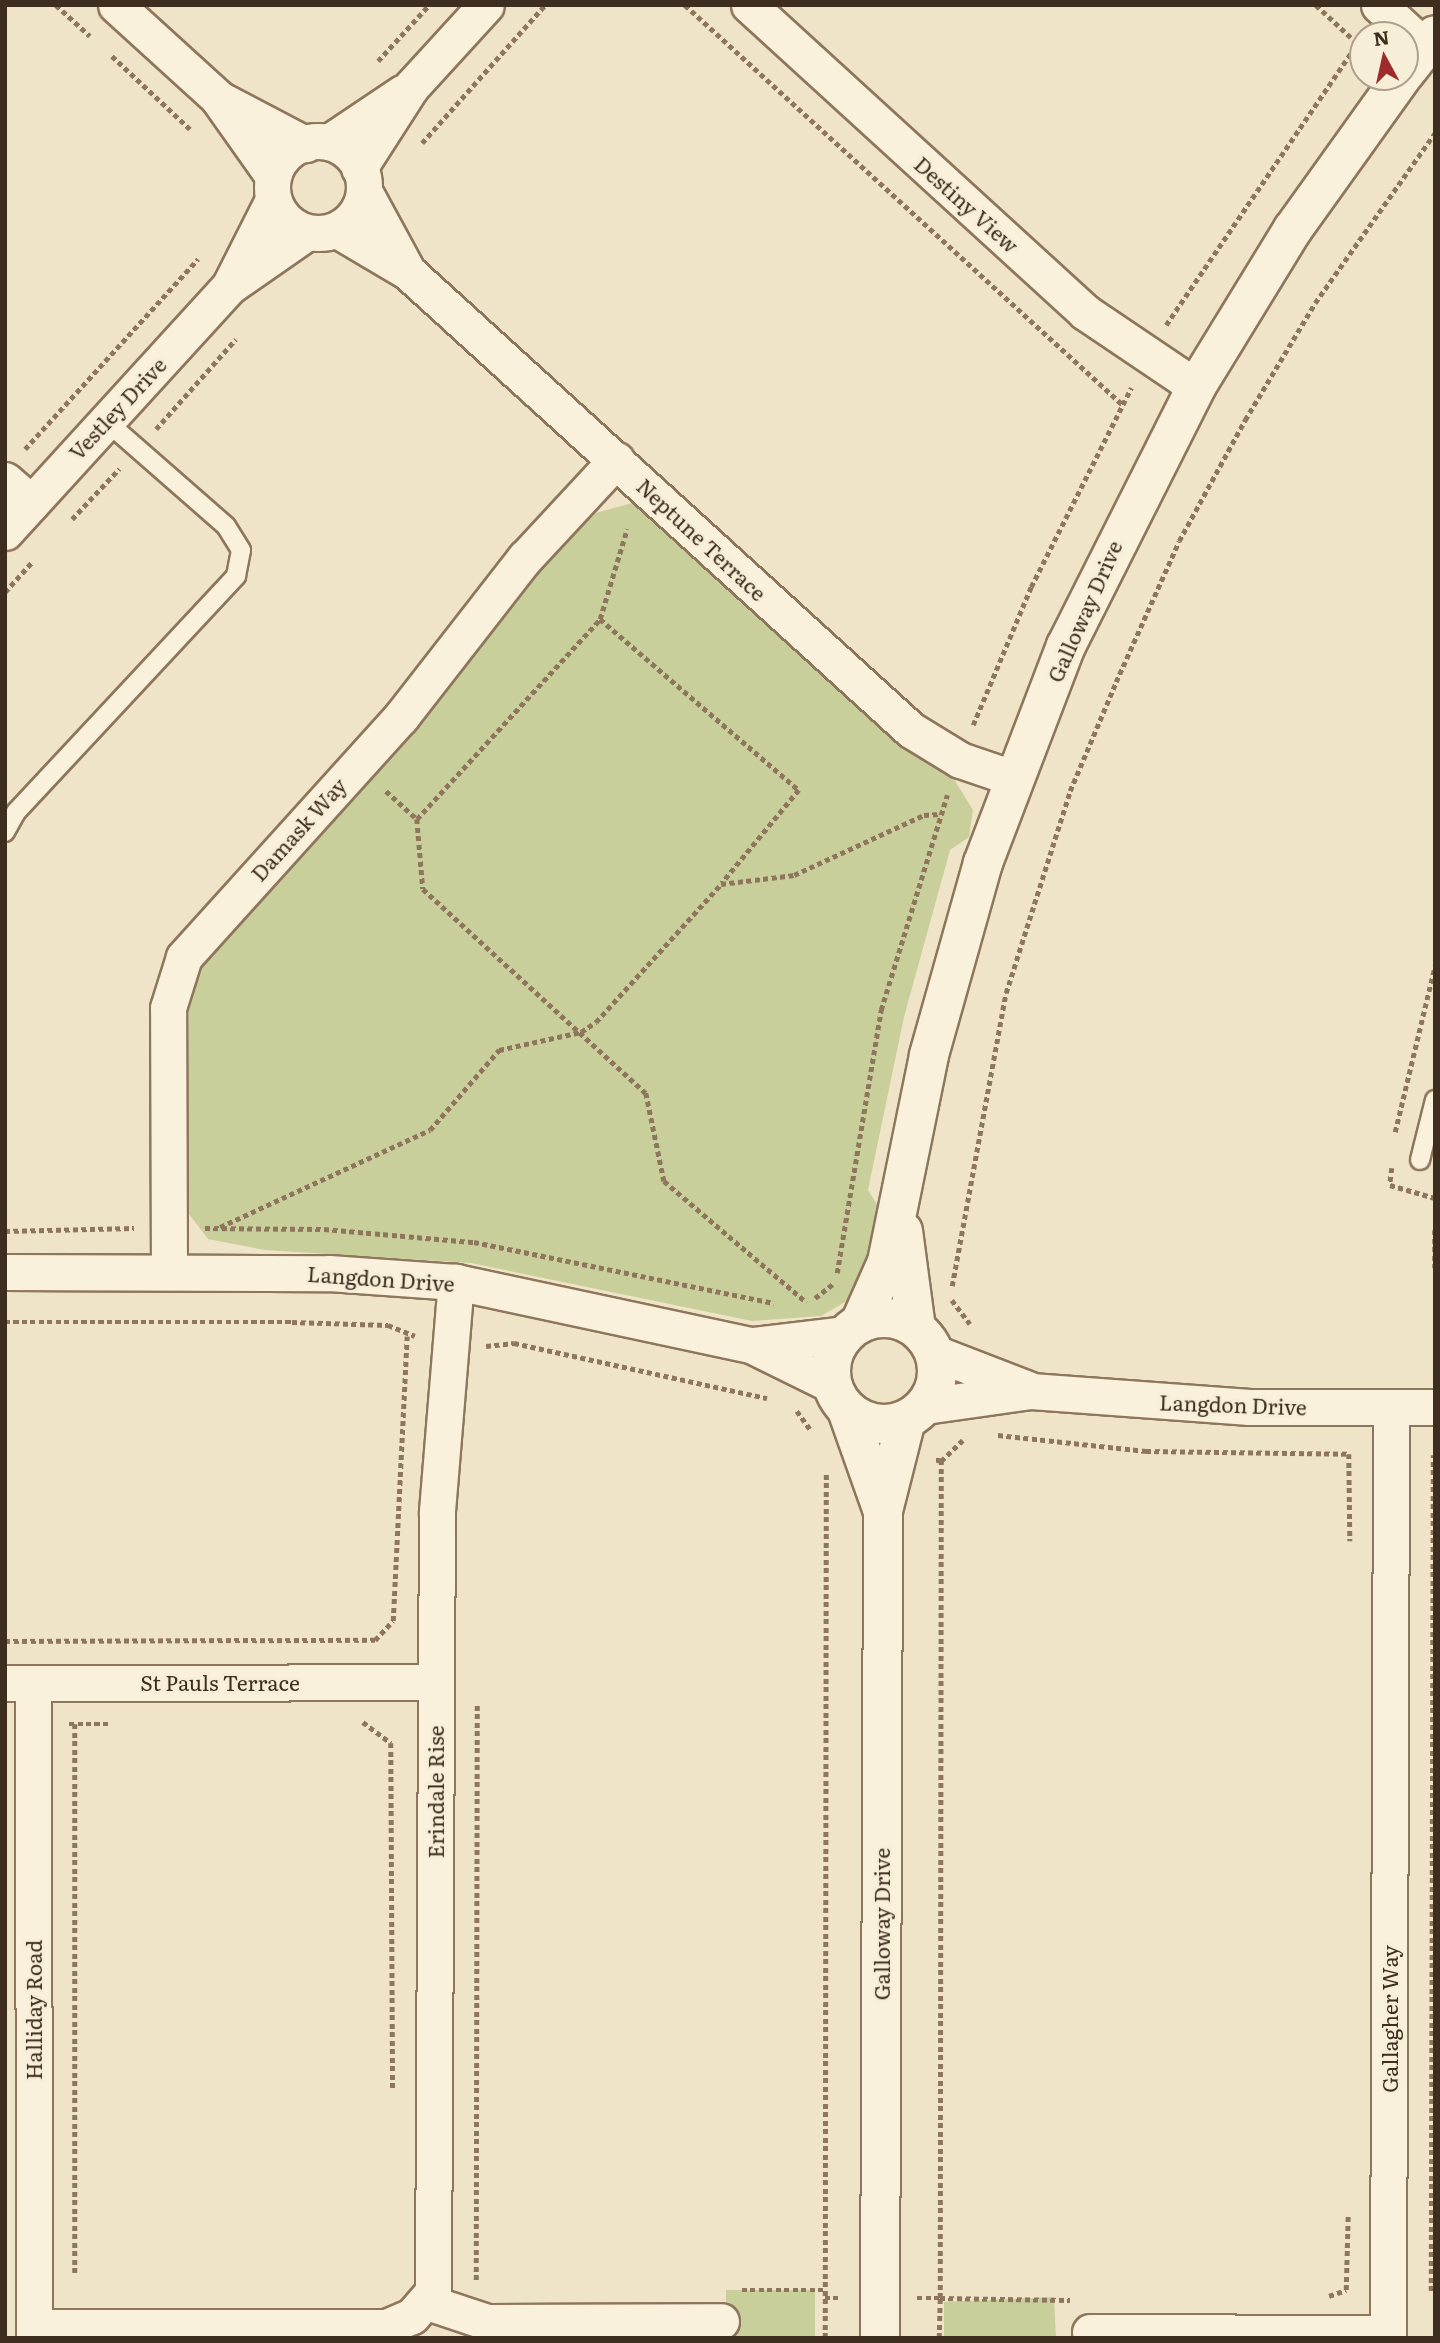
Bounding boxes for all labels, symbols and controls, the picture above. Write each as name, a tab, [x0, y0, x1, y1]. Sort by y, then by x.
north arrow	[1349, 21, 1419, 91]
text: N	[1372, 22, 1391, 52]
street label: Destiny View	[910, 151, 1024, 257]
street label: Vestley Drive	[63, 352, 171, 464]
street label: Neptune Terrace	[632, 473, 772, 605]
street label: Galloway Drive	[1041, 536, 1127, 686]
street label: Damask Way	[245, 772, 351, 886]
street label: Langdon Drive	[306, 1260, 456, 1296]
street label: Langdon Drive	[1159, 1389, 1307, 1419]
street label: St Pauls Terrace	[140, 1669, 300, 1695]
street label: Erindale Rise	[422, 1726, 448, 1858]
street label: Galloway Drive	[868, 1848, 894, 2000]
street label: Halliday Road	[20, 1940, 46, 2080]
street label: Gallagher Way	[1376, 1945, 1402, 2093]

